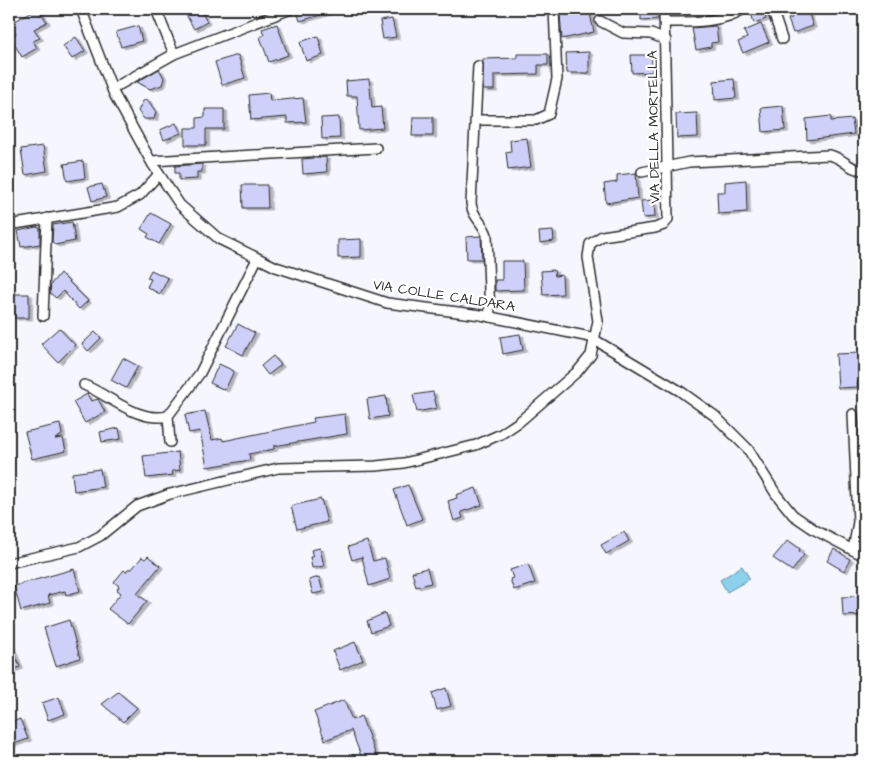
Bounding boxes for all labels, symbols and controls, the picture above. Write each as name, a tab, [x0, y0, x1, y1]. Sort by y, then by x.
street label: VIA DELLA MORTELLA	[643, 50, 665, 204]
street label: VIA COLLE CALDARA	[372, 275, 517, 317]

